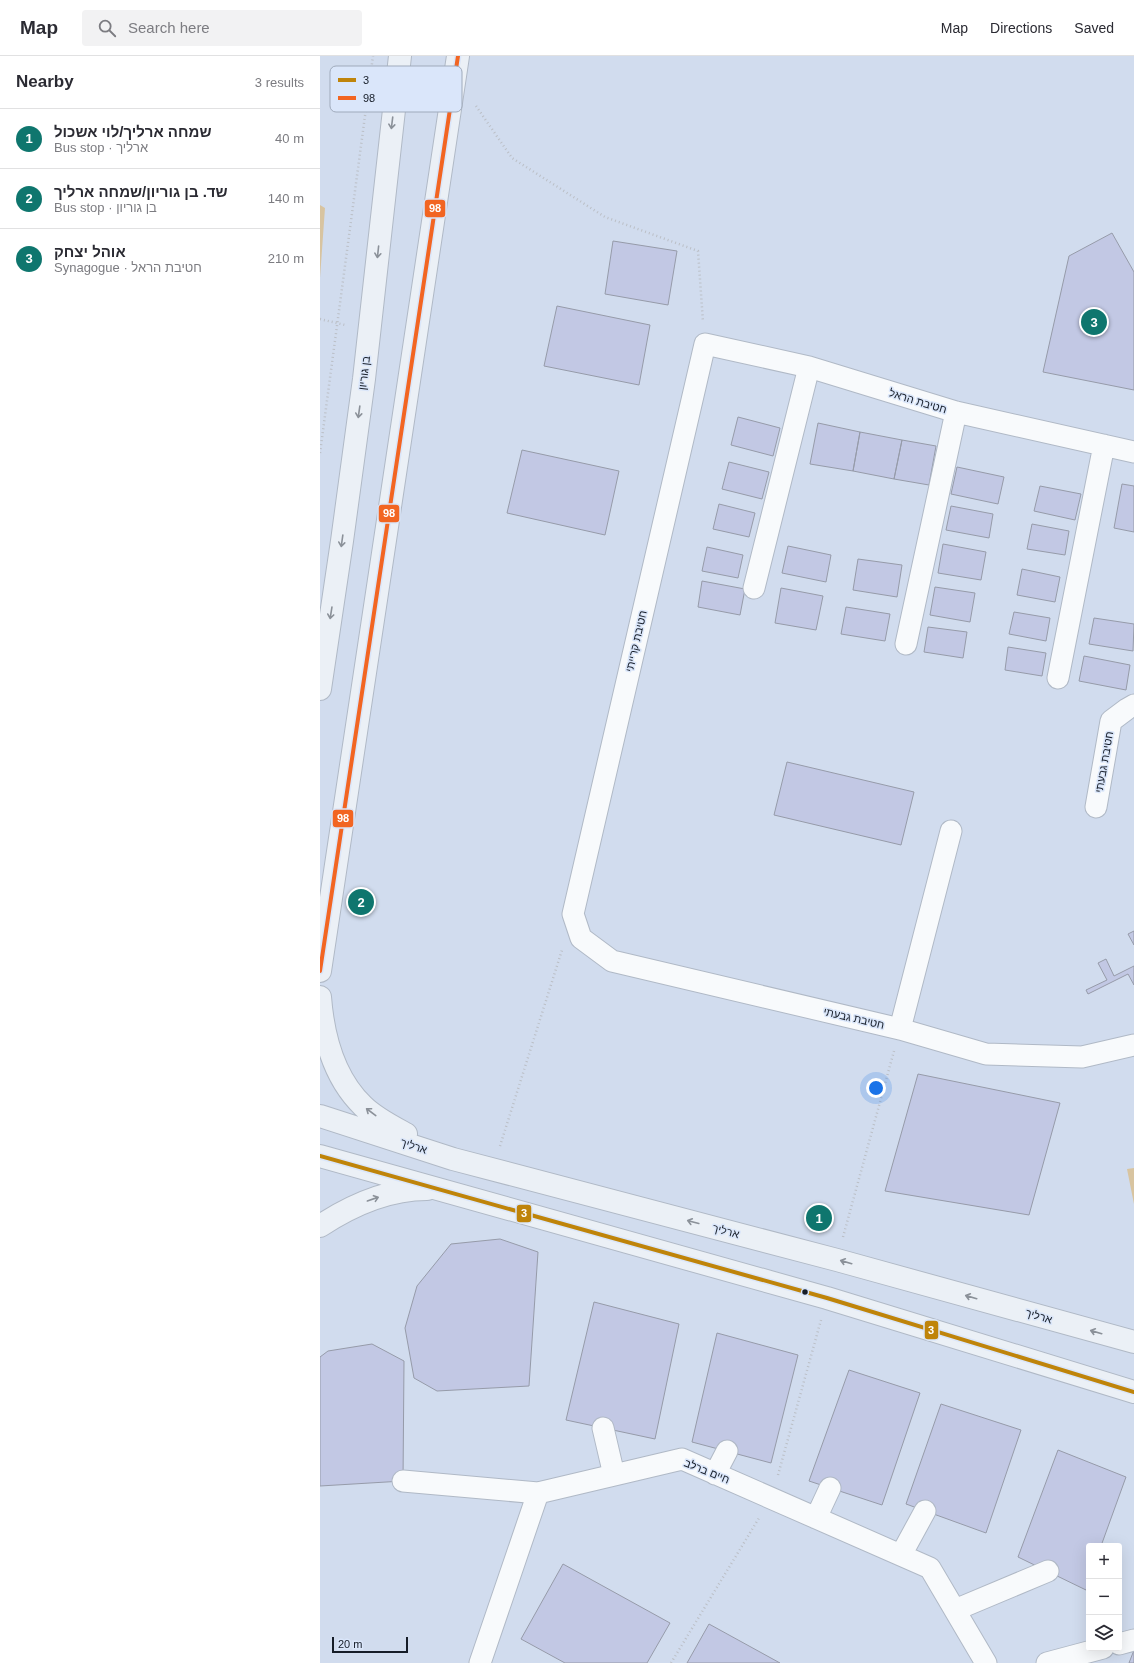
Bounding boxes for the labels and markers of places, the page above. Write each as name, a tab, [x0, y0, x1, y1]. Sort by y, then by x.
pin: 3	[1081, 307, 1107, 337]
pin: 2	[348, 887, 374, 917]
pin: 1	[806, 1203, 832, 1233]
unlabelled marker	[800, 1287, 810, 1297]

